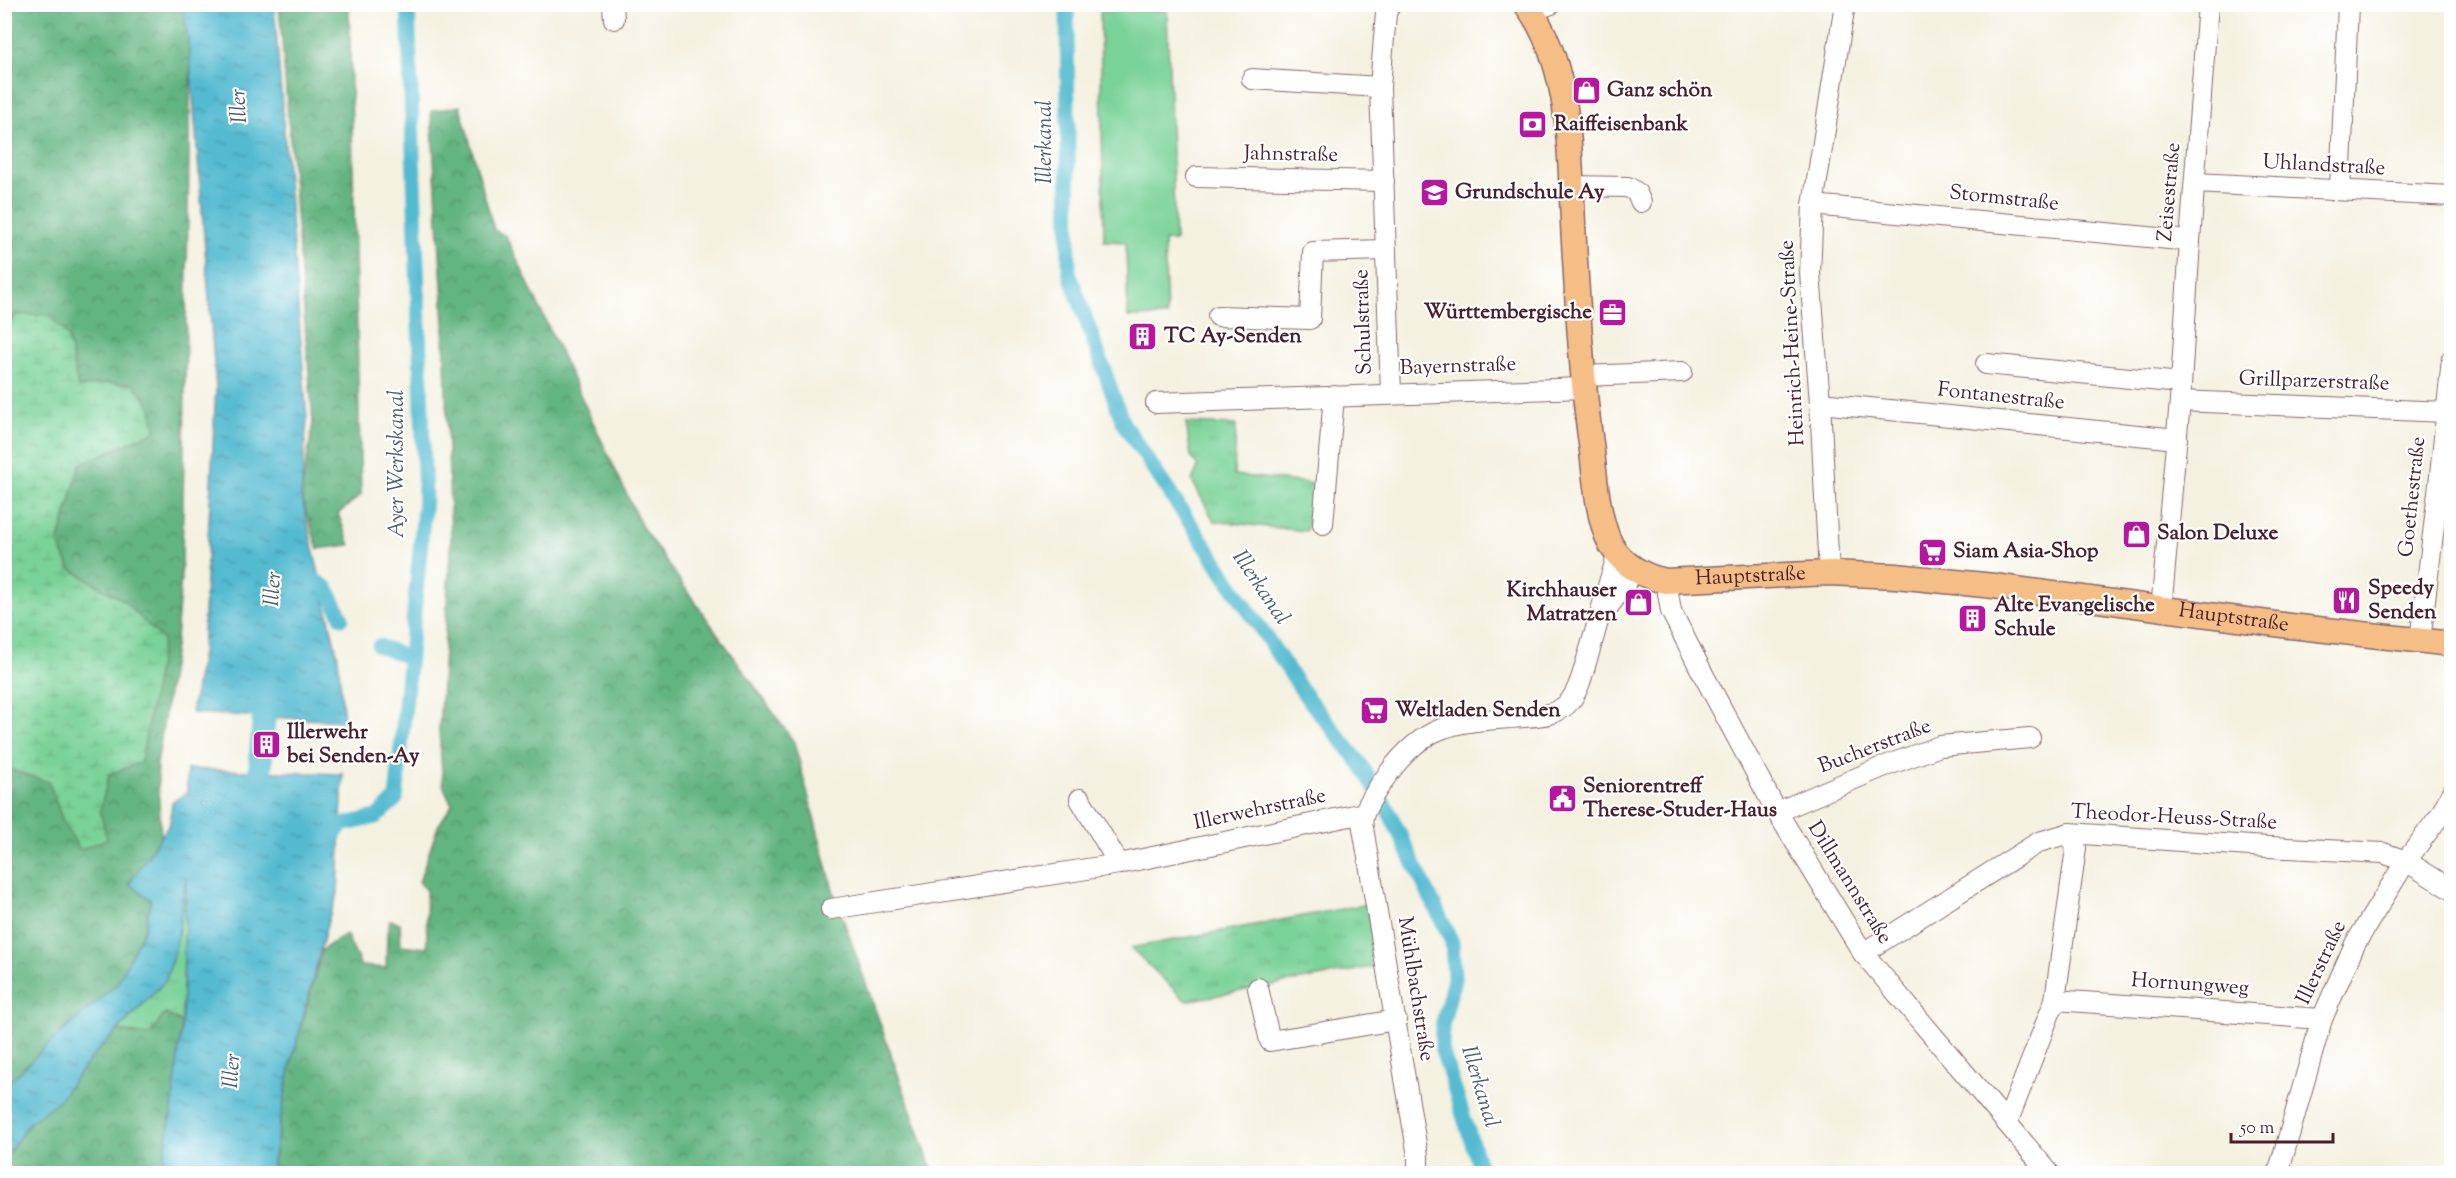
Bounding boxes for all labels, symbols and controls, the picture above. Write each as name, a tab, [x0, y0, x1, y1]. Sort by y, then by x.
shop icon: Ganz schön	[1570, 75, 1602, 107]
place label: Ganz schön	[1607, 76, 1713, 106]
water label: Iller	[223, 88, 257, 124]
water label: Illerkanal	[1030, 100, 1062, 184]
bank icon: Raiffeisenbank	[1517, 109, 1549, 141]
place label: Raiffeisenbank	[1554, 110, 1689, 140]
street label: Jahnstraße	[1243, 139, 1338, 171]
street label: Zeisestraße	[2151, 141, 2189, 243]
street label: Uhlandstraße	[2262, 148, 2386, 184]
school or university icon: Grundschule Ay	[1418, 177, 1450, 209]
place label: Grundschule Ay	[1455, 178, 1605, 208]
street label: Stormstraße	[1948, 178, 2060, 220]
street label: Heinrich-Heine-Straße	[1773, 239, 1813, 447]
street label: Schulstraße	[1347, 269, 1381, 375]
office icon: Württembergische	[1597, 297, 1629, 329]
place label: Württembergische	[1424, 298, 1592, 328]
building icon: TC Ay-Senden	[1127, 321, 1159, 353]
place label: TC Ay-Senden	[1164, 322, 1302, 352]
street label: Bayernstraße	[1399, 350, 1517, 384]
street label: Grillparzerstraße	[2238, 364, 2390, 400]
street label: Fontanestraße	[1936, 375, 2066, 419]
water label: Ayer Werkskanal	[382, 389, 414, 538]
street label: Goethestraße	[2392, 435, 2434, 559]
shop icon: Salon Deluxe	[2120, 518, 2152, 550]
place label: Salon Deluxe	[2157, 519, 2279, 549]
supermarket icon: Siam Asia-Shop	[1916, 536, 1948, 568]
place label: Siam Asia-Shop	[1953, 537, 2099, 567]
water label: Illerkanal	[1223, 544, 1297, 632]
street label: Hauptstraße	[1694, 559, 1807, 595]
water label: Iller	[257, 570, 291, 607]
place label: Speedy Senden	[2368, 574, 2437, 628]
place label: Kirchhauser Matratzen	[1507, 576, 1618, 630]
restaurant icon: Speedy Senden	[2331, 585, 2363, 617]
shop icon: Kirchhauser Matratzen	[1622, 587, 1654, 619]
place label: Alte Evangelische Schule	[1994, 591, 2155, 645]
street label: Hauptstraße	[2177, 596, 2291, 641]
building icon: Alte Evangelische Schule	[1957, 602, 1989, 634]
supermarket icon: Weltladen Senden	[1358, 695, 1390, 727]
place label: Weltladen Senden	[1395, 696, 1561, 726]
street label: Bucherstraße	[1814, 712, 1936, 782]
place label: Illerwehr bei Senden-Ay	[286, 718, 420, 772]
building icon: Illerwehr bei Senden-Ay	[250, 729, 282, 761]
place label: Seniorentreff Therese-Studer-Haus	[1583, 772, 1777, 826]
street label: Illerwehrstraße	[1191, 781, 1329, 839]
public building icon: Seniorentreff Therese-Studer-Haus	[1546, 783, 1578, 815]
street label: Theodor-Heuss-Straße	[2070, 798, 2278, 838]
street label: Dillmannstraße	[1799, 816, 1899, 950]
street label: Mühlbachstraße	[1389, 915, 1441, 1063]
street label: Illerstraße	[2289, 916, 2355, 1010]
street label: Hornungweg	[2130, 966, 2250, 1004]
water label: Illerkanal	[1451, 1042, 1507, 1132]
water label: Iller	[216, 1052, 250, 1089]
scale bar	[2231, 1106, 2333, 1144]
text: 50 m	[2239, 1116, 2275, 1142]

